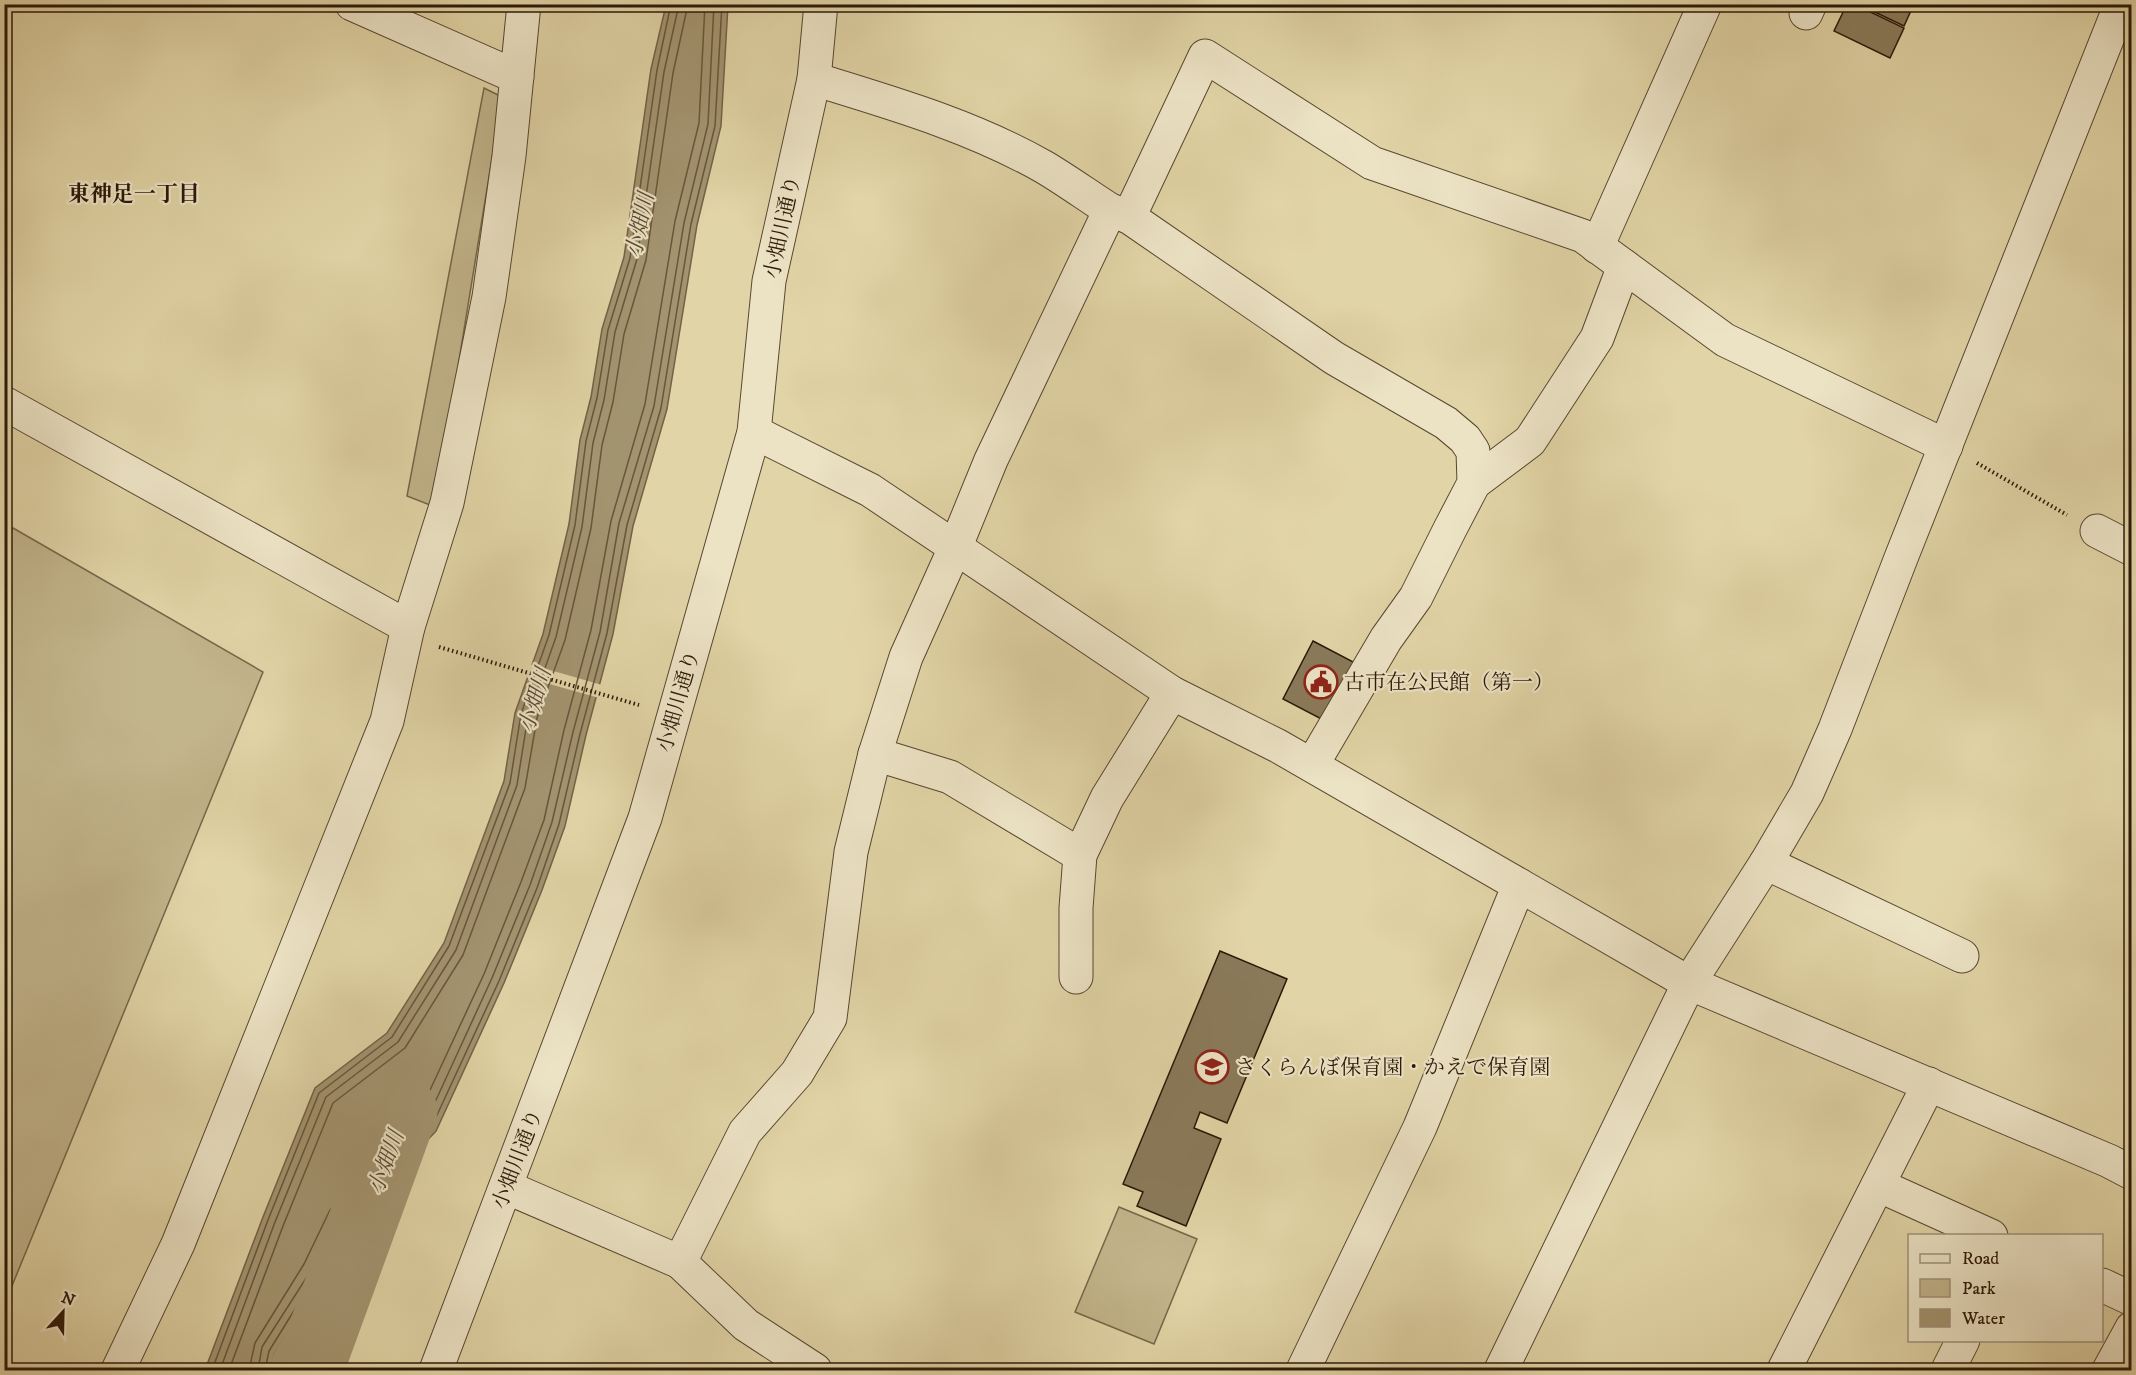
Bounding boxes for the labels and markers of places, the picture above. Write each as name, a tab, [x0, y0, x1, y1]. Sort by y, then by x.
public building icon: 古市在公民館（第一）	[1303, 664, 1339, 700]
place label: 古市在公民館（第一）	[1344, 670, 1554, 696]
school or university icon: さくらんぼ保育園・かえで保育園	[1194, 1049, 1230, 1085]
place label: さくらんぼ保育園・かえで保育園	[1235, 1055, 1550, 1081]

